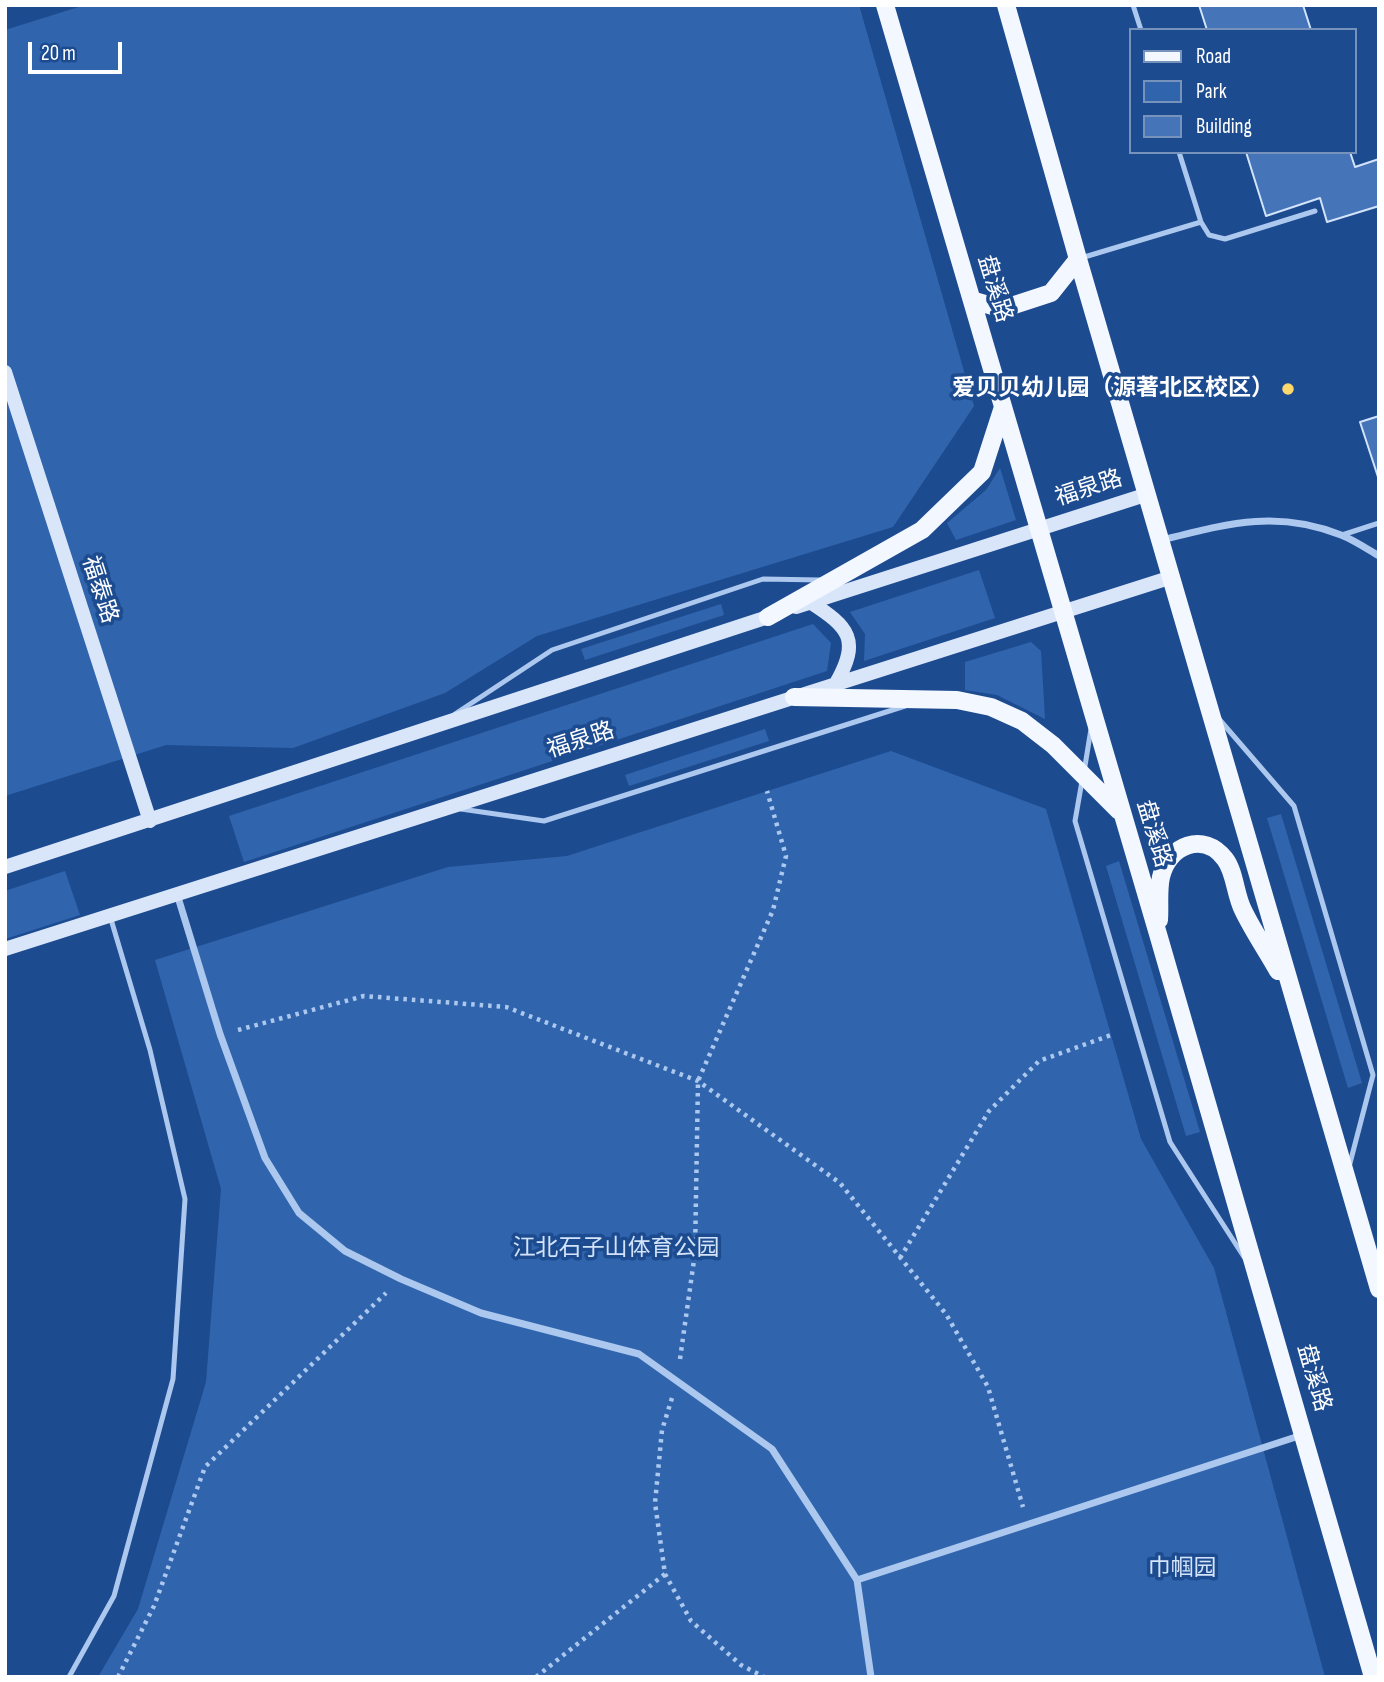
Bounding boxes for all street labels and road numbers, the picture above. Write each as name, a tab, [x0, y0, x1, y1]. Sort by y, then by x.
street label: 盘溪路	[971, 252, 1017, 326]
street label: 福泉路	[1052, 465, 1126, 513]
street label: 福泰路	[75, 553, 123, 627]
street label: 福泉路	[544, 717, 618, 765]
street label: 盘溪路	[1130, 797, 1176, 871]
street label: 盘溪路	[1290, 1341, 1336, 1415]

